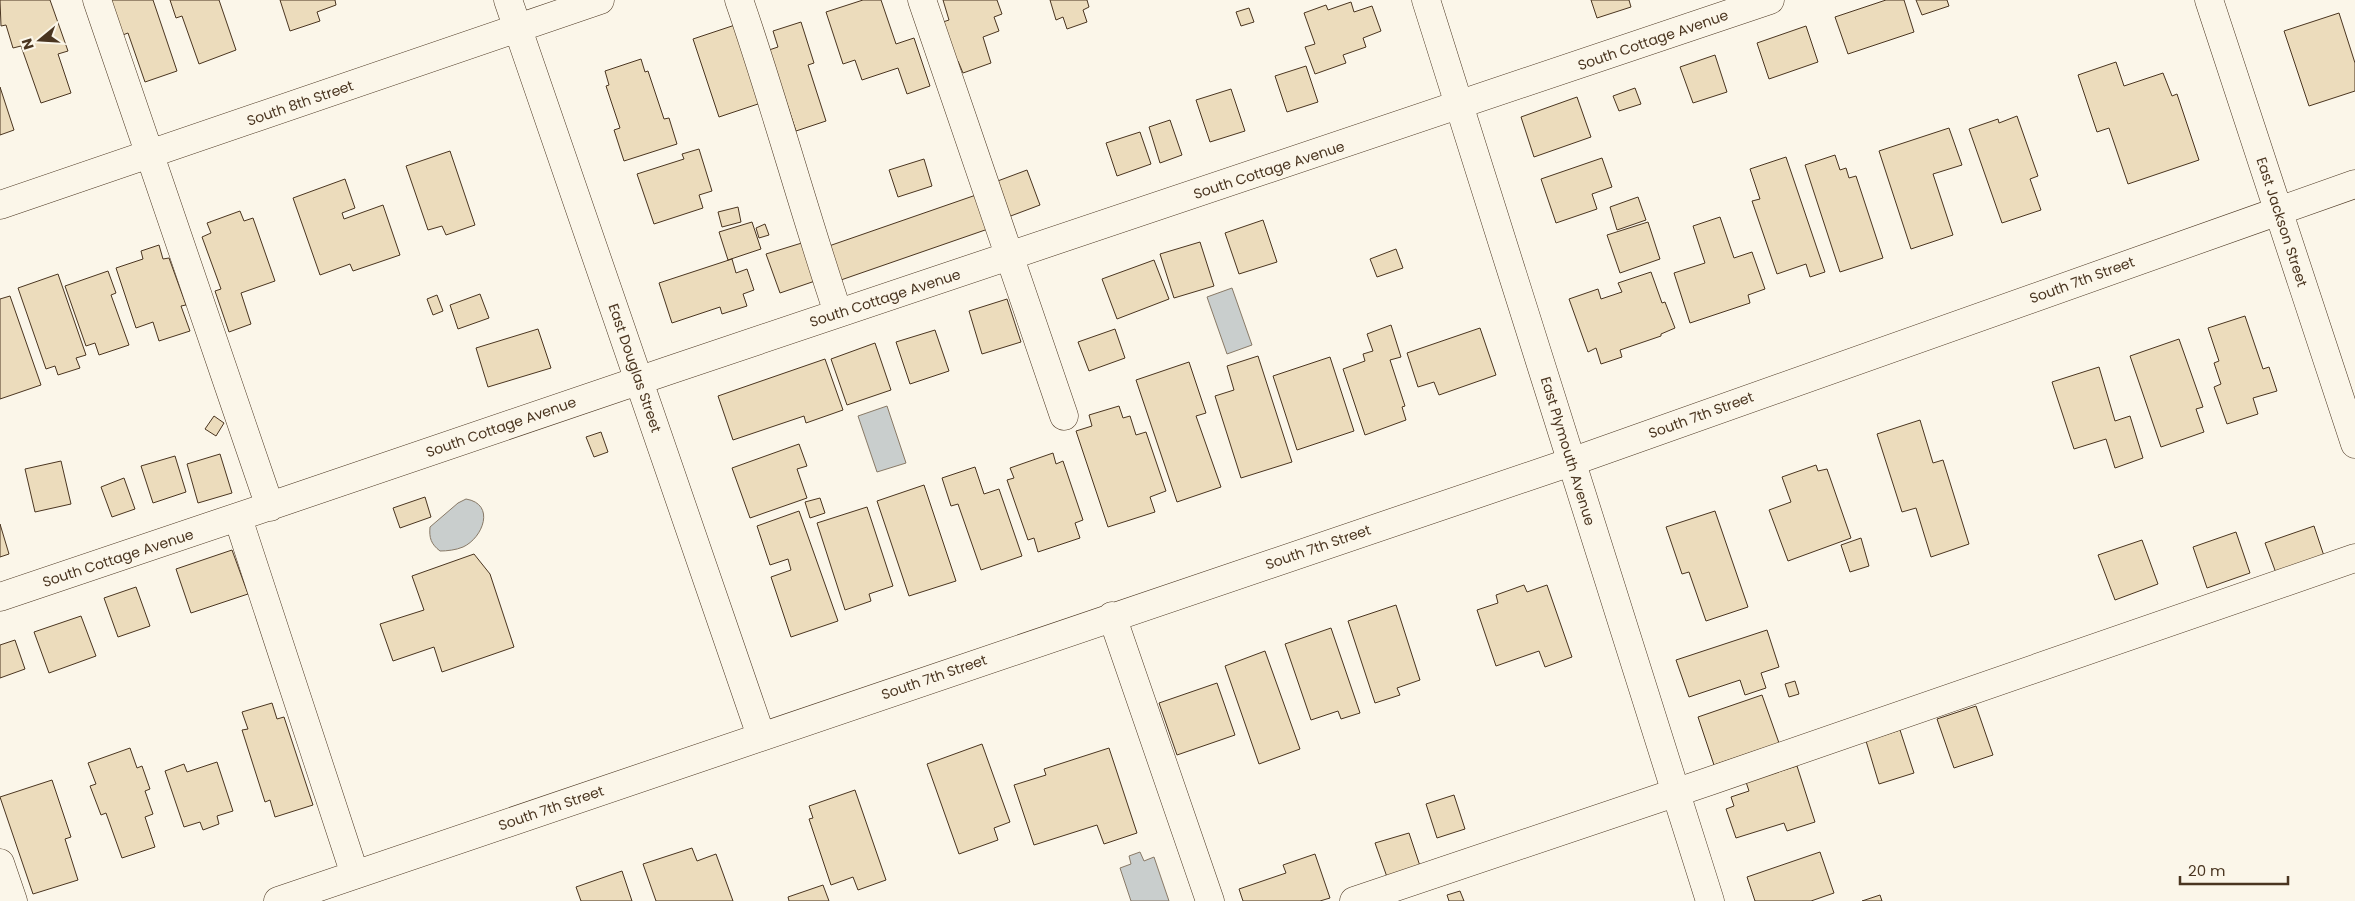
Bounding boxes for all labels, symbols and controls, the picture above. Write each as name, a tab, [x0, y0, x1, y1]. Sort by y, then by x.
street label: South Cottage Avenue	[1575, 5, 1731, 75]
north arrow	[15, 15, 65, 65]
text: N	[16, 36, 39, 52]
street label: South 8th Street	[244, 75, 356, 131]
street label: South Cottage Avenue	[1191, 136, 1347, 204]
street label: East Jackson Street	[2252, 155, 2312, 289]
street label: South 7th Street	[2027, 252, 2137, 308]
street label: South Cottage Avenue	[807, 264, 963, 332]
street label: East Douglas Street	[604, 301, 666, 435]
street label: East Plymouth Avenue	[1536, 374, 1600, 528]
street label: South 7th Street	[1646, 387, 1756, 443]
street label: South Cottage Avenue	[423, 392, 579, 462]
street label: South 7th Street	[1263, 520, 1373, 574]
street label: South Cottage Avenue	[40, 524, 196, 592]
street label: South 7th Street	[879, 650, 989, 704]
street label: South 7th Street	[496, 781, 606, 835]
scale bar	[2180, 854, 2288, 886]
text: 20 m	[2188, 860, 2226, 881]

